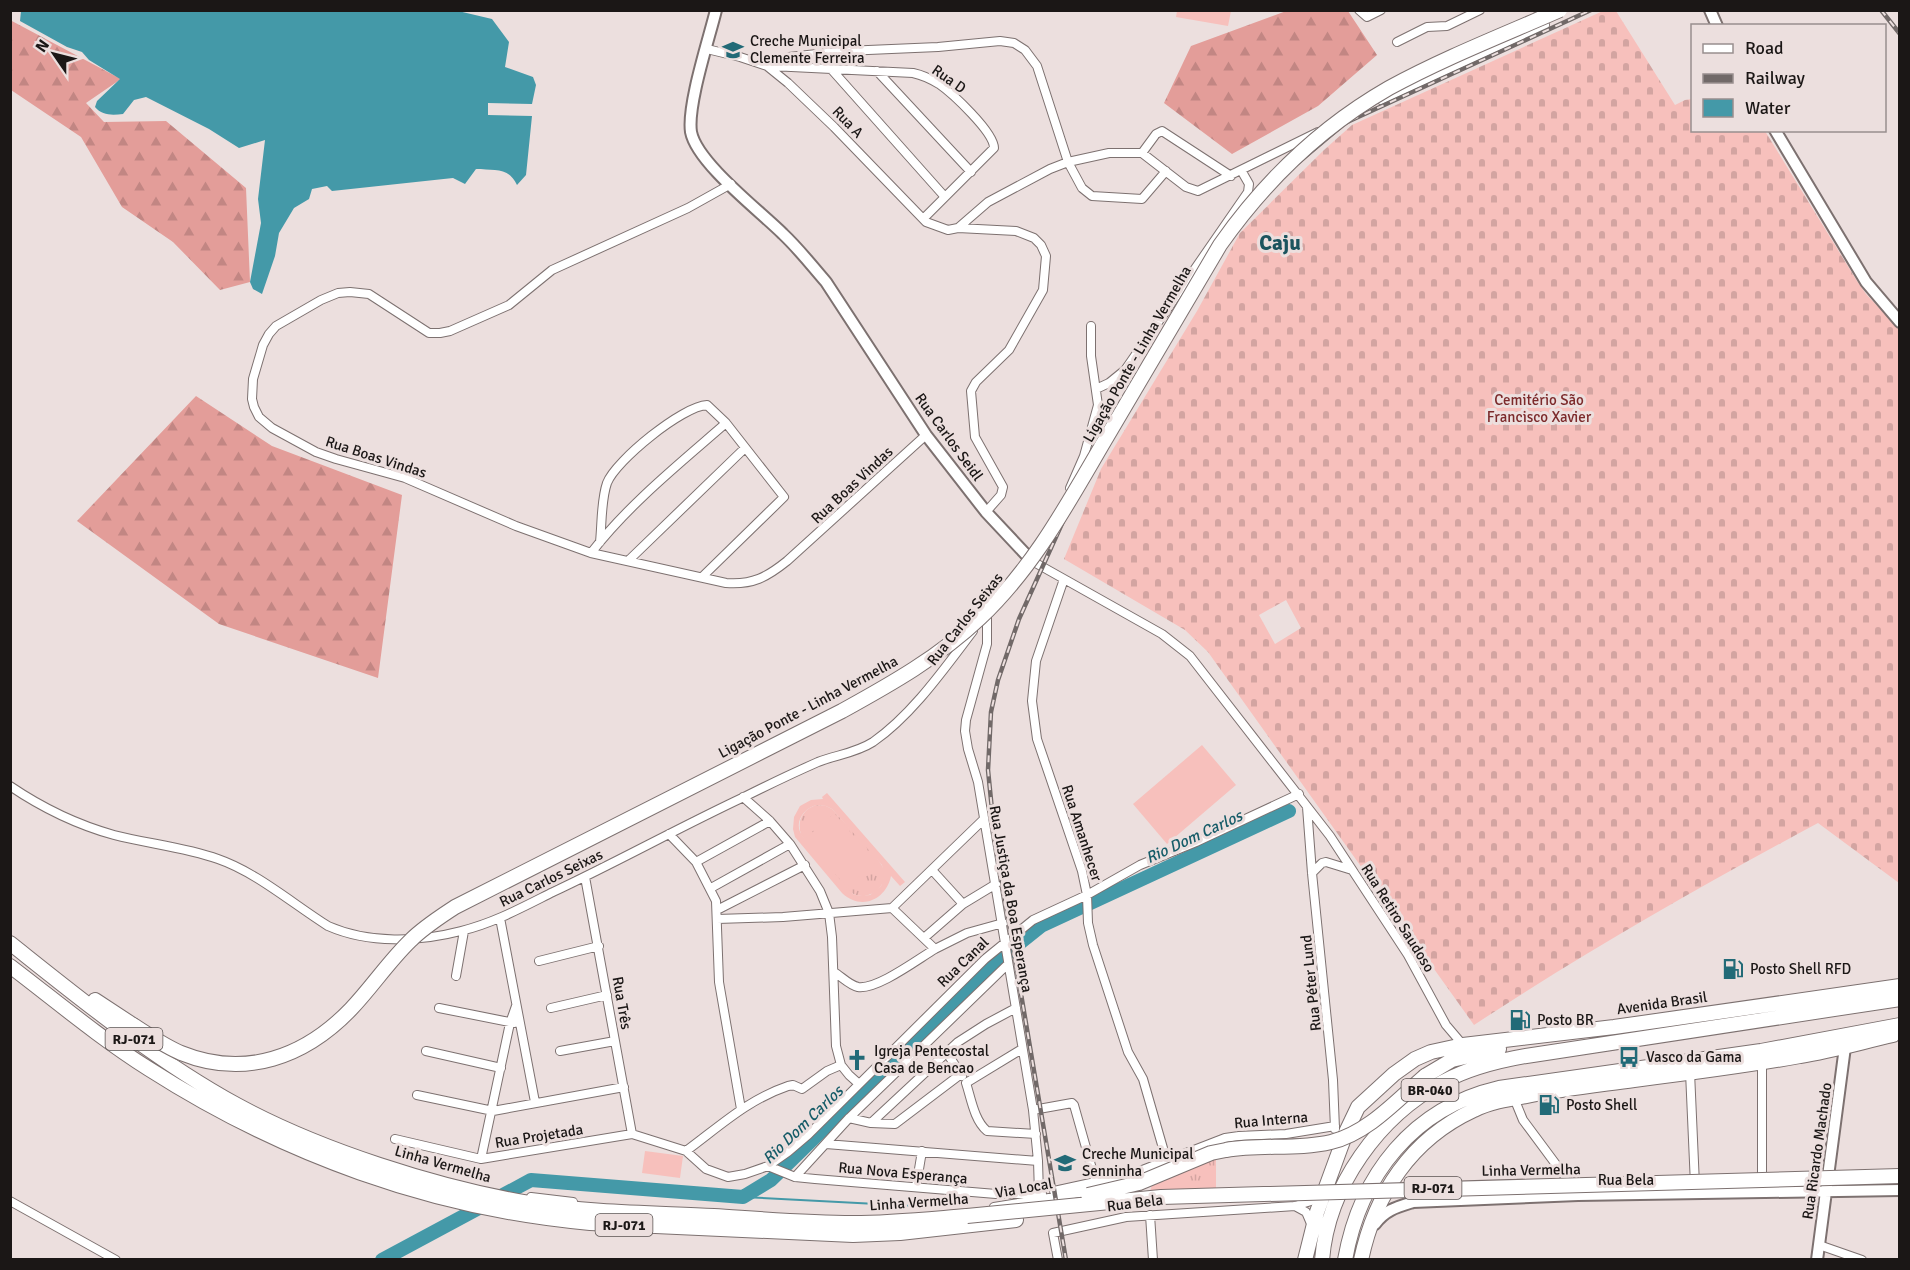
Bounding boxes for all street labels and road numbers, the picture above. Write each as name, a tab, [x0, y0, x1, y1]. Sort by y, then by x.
street label: Rua D	[928, 61, 970, 97]
street label: Rua A	[829, 102, 867, 142]
street label: Ligação Ponte - Linha Vermelha	[1079, 263, 1195, 445]
street label: Rua Carlos Seidl	[911, 390, 987, 484]
street label: Rua Boas Vindas	[323, 432, 429, 482]
street label: Rua Boas Vindas	[807, 442, 897, 527]
street label: Rua Carlos Seixas	[923, 569, 1007, 669]
street label: Ligação Ponte - Linha Vermelha	[715, 652, 901, 762]
street label: Rua Amanhecer	[1058, 782, 1106, 884]
street label: Rua Justiça da Boa Esperança	[986, 804, 1036, 994]
street label: Rua Carlos Seixas	[496, 845, 606, 911]
street label: Rua Retiro Saudoso	[1357, 861, 1439, 976]
street label: Rua Canal	[934, 933, 992, 991]
street label: Rua Péter Lund	[1297, 934, 1325, 1032]
street label: Rua Três	[608, 975, 636, 1031]
street label: Avenida Brasil	[1616, 988, 1708, 1018]
road number: RJ-071	[106, 1028, 162, 1050]
road number: BR-040	[1402, 1079, 1458, 1101]
street label: Rua Ricardo Machado	[1798, 1081, 1836, 1221]
street label: Rua Interna	[1233, 1108, 1309, 1132]
street label: Rua Projetada	[494, 1120, 584, 1152]
street label: Linha Vermelha	[393, 1142, 493, 1186]
street label: Rua Nova Esperança	[838, 1158, 968, 1188]
street label: Linha Vermelha	[1481, 1160, 1581, 1180]
street label: Rua Bela	[1598, 1171, 1654, 1189]
street label: Via Local	[994, 1174, 1054, 1202]
road number: RJ-071	[1404, 1177, 1462, 1199]
street label: Linha Vermelha	[869, 1190, 969, 1214]
street label: Rua Bela	[1106, 1191, 1164, 1215]
road number: RJ-071	[596, 1214, 652, 1236]

